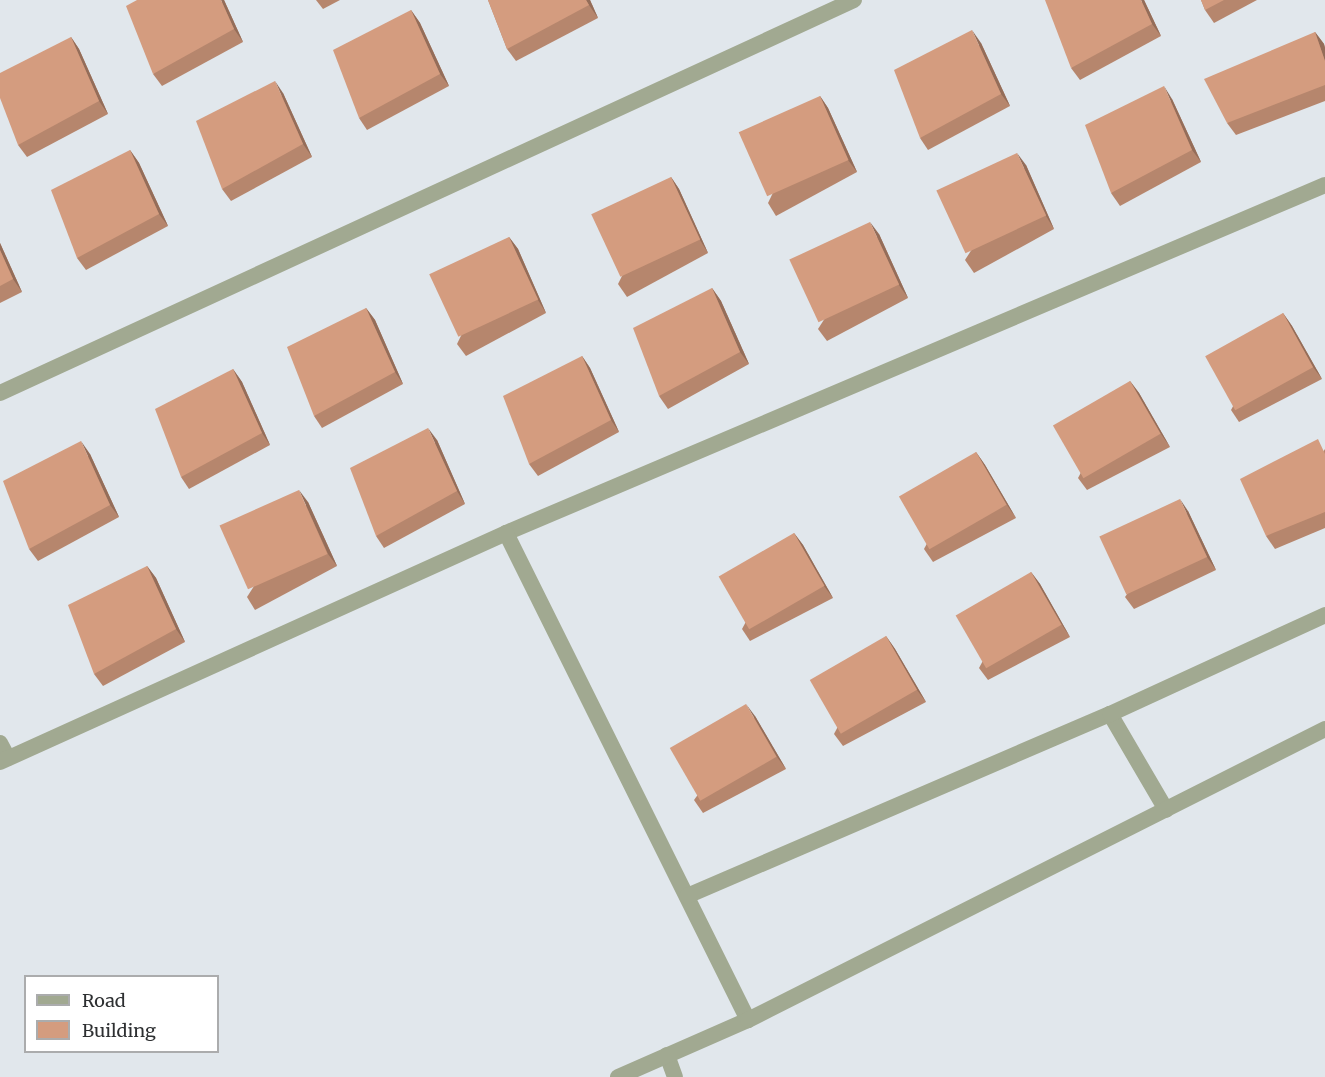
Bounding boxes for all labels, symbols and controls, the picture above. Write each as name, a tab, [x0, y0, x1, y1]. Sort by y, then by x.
legend	[24, 975, 219, 1053]
text: Road	[82, 989, 126, 1012]
text: Building	[82, 1019, 156, 1042]

